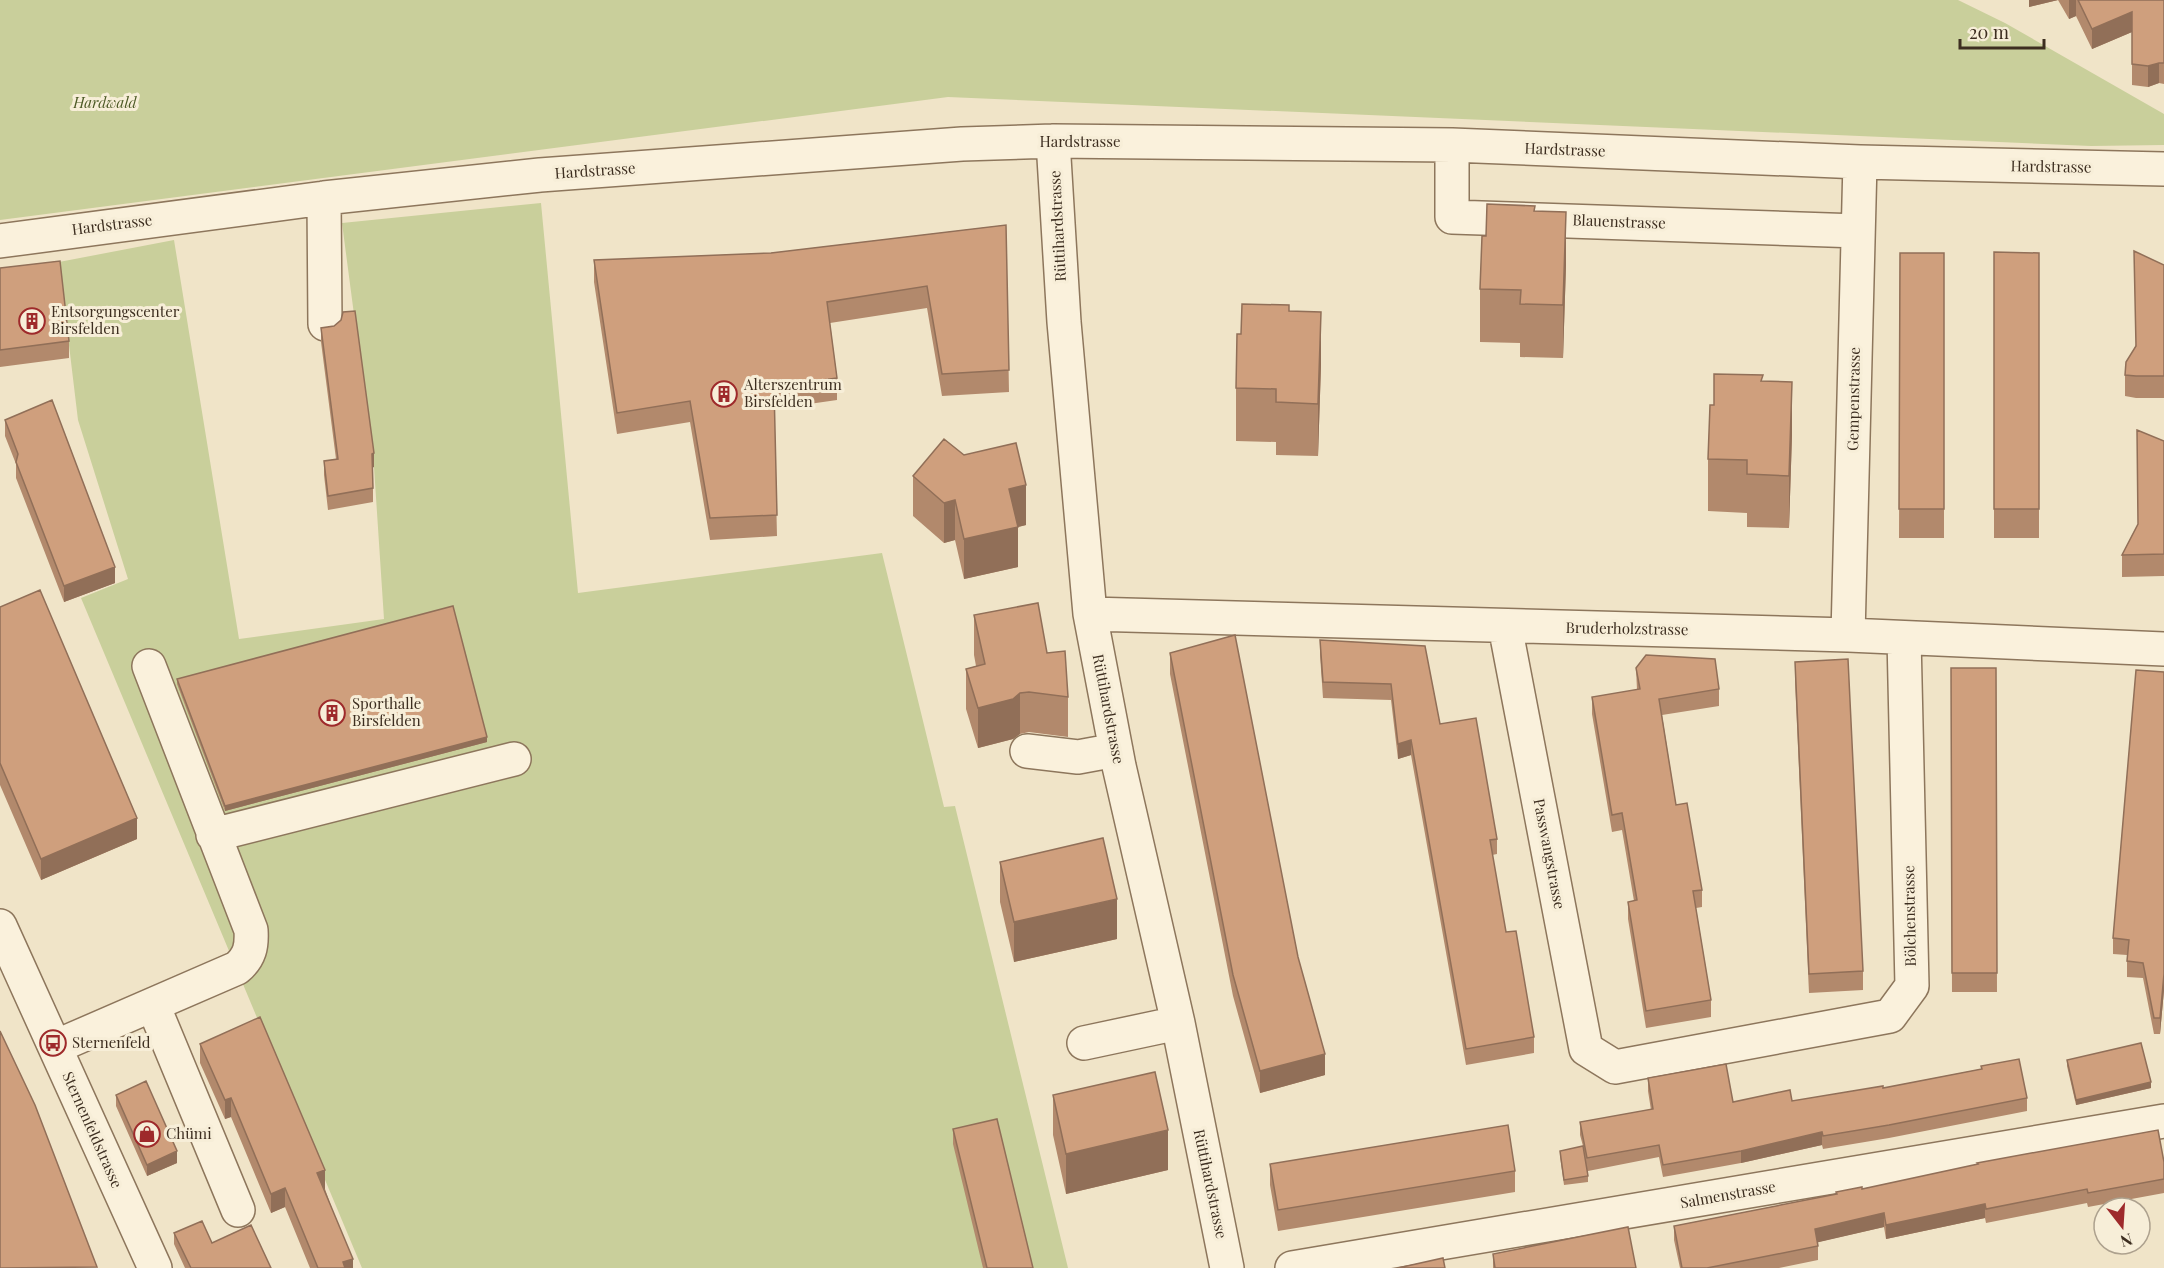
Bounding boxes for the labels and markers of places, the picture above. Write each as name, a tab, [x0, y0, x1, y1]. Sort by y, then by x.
place label: Entsorgungscenter Birsfelden	[51, 301, 180, 338]
building icon: Entsorgungscenter Birsfelden	[17, 306, 47, 336]
place label: Alterszentrum Birsfelden	[743, 374, 842, 411]
building icon: Alterszentrum Birsfelden	[709, 379, 739, 409]
place label: Sporthalle Birsfelden	[352, 693, 421, 730]
building icon: Sporthalle Birsfelden	[317, 698, 347, 728]
bus stop icon: Sternenfeld	[38, 1028, 68, 1058]
place label: Sternenfeld	[72, 1032, 151, 1052]
shop icon: Chümi	[132, 1119, 162, 1149]
place label: Chümi	[166, 1123, 212, 1143]

